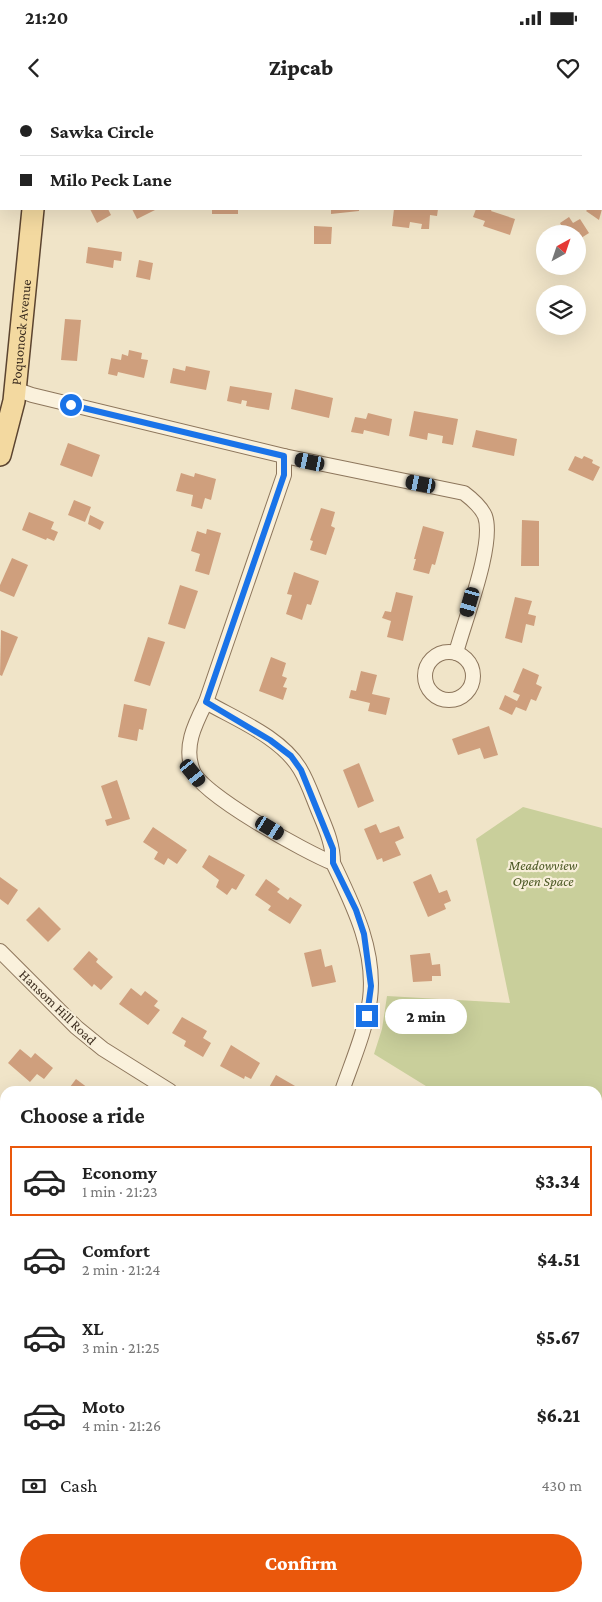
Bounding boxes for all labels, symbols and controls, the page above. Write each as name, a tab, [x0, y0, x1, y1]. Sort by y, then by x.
text: 21:20	[25, 7, 68, 28]
icon: back	[20, 54, 48, 82]
icon: heart	[554, 54, 582, 82]
text: Zipcab	[269, 55, 333, 80]
text: Sawka Circle	[50, 121, 154, 142]
text: Milo Peck Lane	[50, 169, 172, 190]
north arrow	[536, 225, 586, 275]
map controls	[536, 225, 586, 335]
street label: Poquonock Avenue	[8, 279, 34, 386]
button: layers	[536, 285, 586, 335]
route start	[60, 394, 82, 416]
car	[293, 452, 326, 472]
car	[404, 474, 437, 494]
car	[458, 586, 481, 618]
car	[177, 757, 208, 789]
car	[253, 814, 286, 842]
park label: Meadowview Open Space	[508, 857, 578, 889]
street label: Hansom Hill Road	[16, 966, 100, 1048]
callout: 2 min	[384, 998, 467, 1034]
route end	[356, 1005, 378, 1027]
text: 2 min	[406, 1008, 446, 1025]
text: Choose a ride	[20, 1103, 145, 1128]
icon: car	[22, 1159, 67, 1204]
text: Economy	[82, 1162, 157, 1183]
text: $3.34	[535, 1171, 580, 1192]
text: 1 min · 21:23	[82, 1183, 158, 1200]
icon: car	[22, 1237, 67, 1282]
text: Comfort	[82, 1240, 150, 1261]
text: $4.51	[537, 1249, 580, 1270]
text: 2 min · 21:24	[82, 1261, 161, 1278]
icon: car	[22, 1315, 67, 1360]
text: XL	[82, 1318, 104, 1339]
text: $5.67	[536, 1327, 580, 1348]
text: 3 min · 21:25	[82, 1339, 160, 1356]
icon: car	[22, 1393, 67, 1438]
text: Moto	[82, 1396, 125, 1417]
text: $6.21	[537, 1405, 580, 1426]
text: 4 min · 21:26	[82, 1417, 161, 1434]
icon: cash	[20, 1472, 48, 1500]
text: Cash	[60, 1475, 98, 1496]
text: 430 m	[541, 1477, 582, 1494]
button: Confirm	[20, 1534, 582, 1592]

